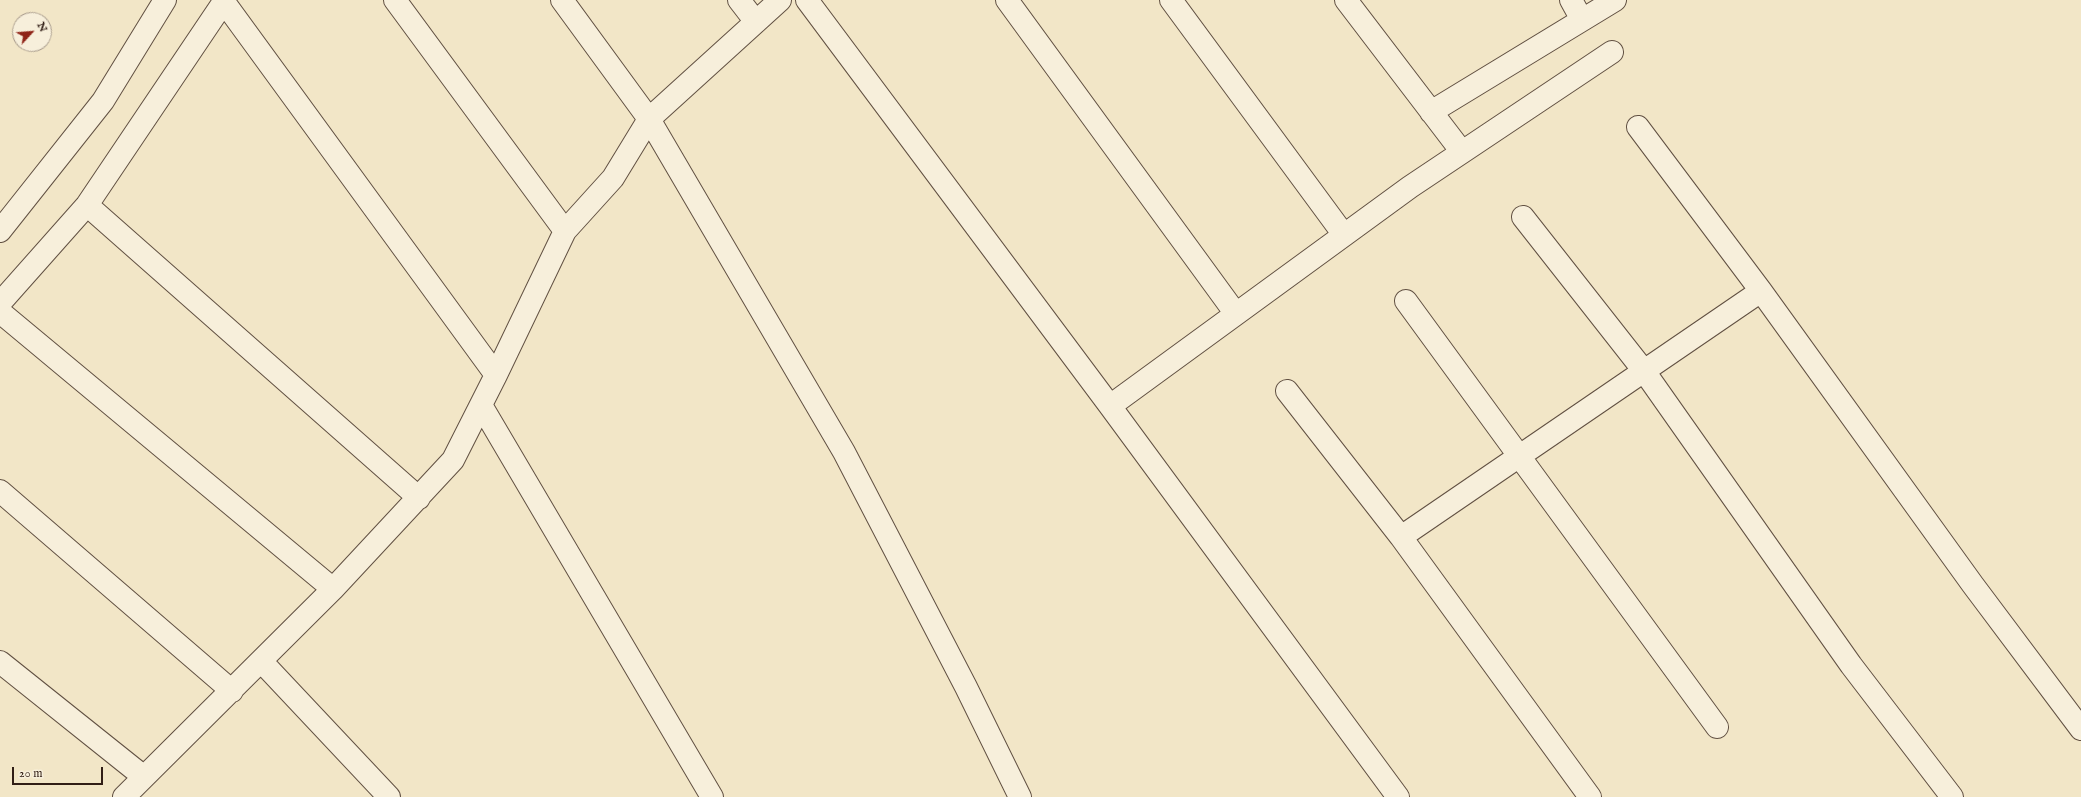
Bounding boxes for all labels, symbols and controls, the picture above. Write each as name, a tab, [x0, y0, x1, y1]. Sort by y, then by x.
north arrow	[12, 12, 52, 52]
text: N	[34, 20, 50, 35]
scale bar	[14, 759, 105, 785]
text: 20 m	[19, 766, 42, 781]

